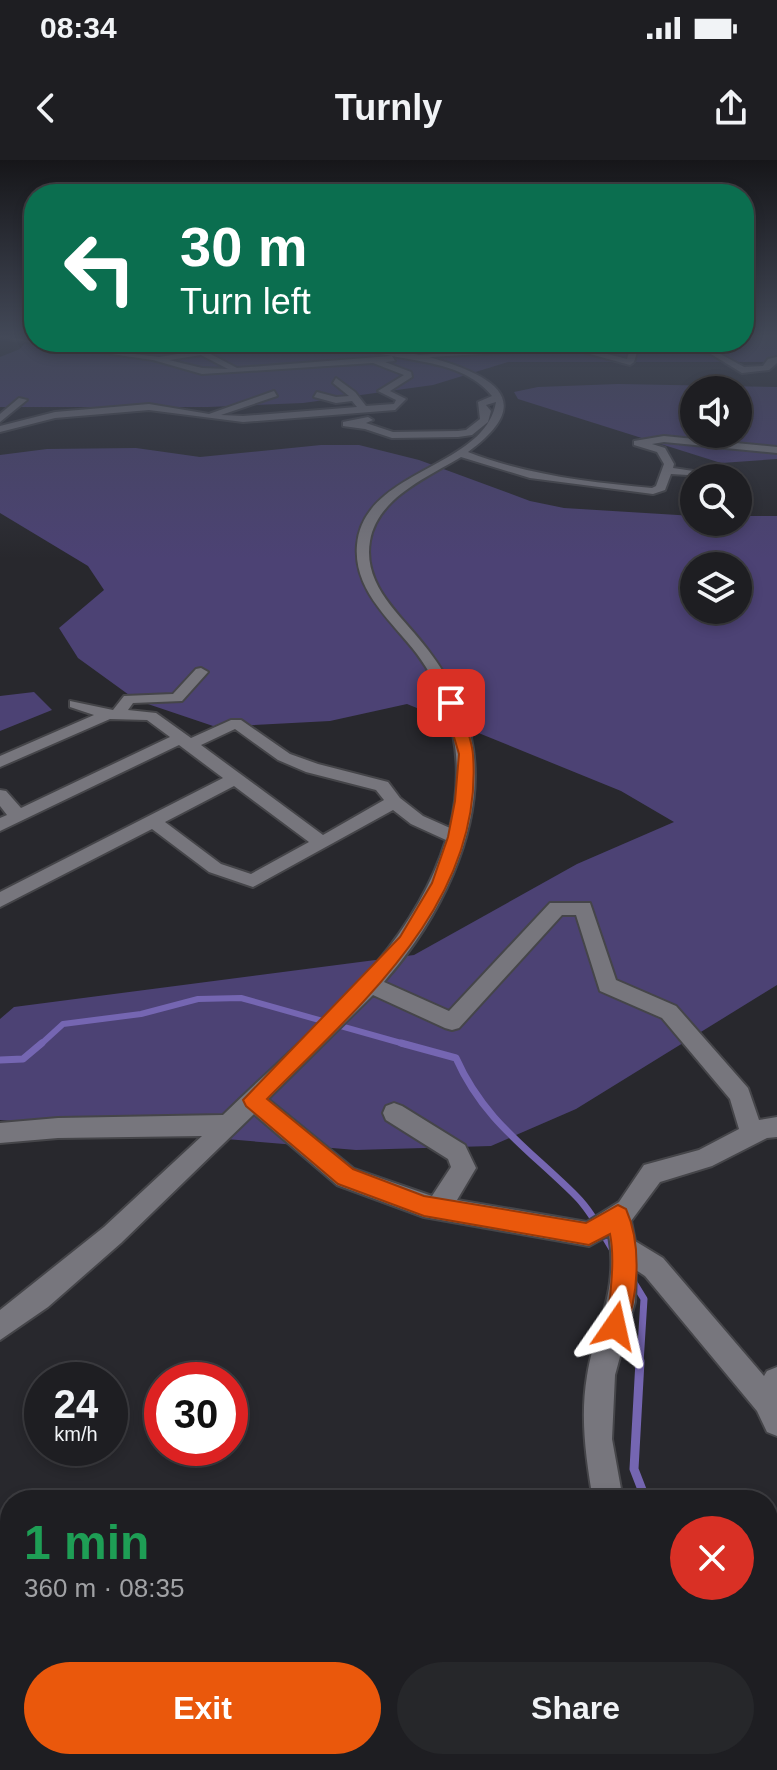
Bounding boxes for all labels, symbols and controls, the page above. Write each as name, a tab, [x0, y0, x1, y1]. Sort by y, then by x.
text: 08:34	[40, 11, 117, 44]
icon: back	[24, 86, 68, 130]
icon: share	[709, 86, 753, 130]
text: Turnly	[335, 87, 442, 128]
text: 30 m	[180, 215, 308, 278]
icon: left	[48, 216, 152, 320]
text: Turn left	[180, 281, 311, 322]
map controls	[680, 376, 752, 624]
button: sound	[680, 376, 752, 448]
button: search	[680, 464, 752, 536]
button: layers	[680, 552, 752, 624]
pin	[417, 669, 485, 737]
icon: arrive	[429, 681, 473, 725]
position arrow	[573, 1284, 657, 1368]
speed limit sign: 30	[144, 1362, 248, 1466]
text: 24	[54, 1382, 98, 1426]
text: km/h	[54, 1423, 98, 1445]
text: 1 min	[24, 1516, 149, 1569]
button: close	[670, 1516, 754, 1600]
text: 360 m · 08:35	[24, 1573, 184, 1603]
button: Exit	[24, 1662, 381, 1754]
button: Share	[397, 1662, 754, 1754]

